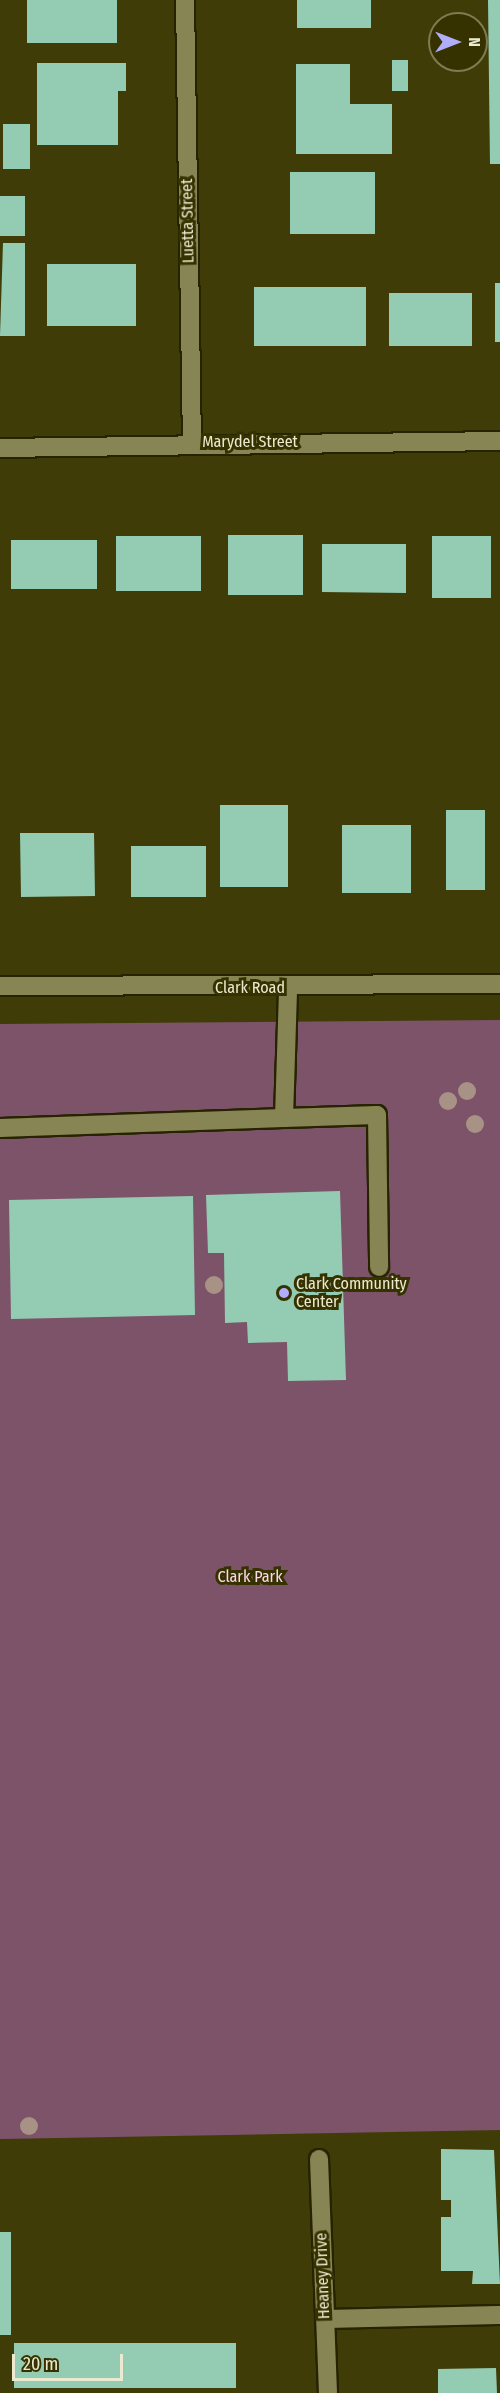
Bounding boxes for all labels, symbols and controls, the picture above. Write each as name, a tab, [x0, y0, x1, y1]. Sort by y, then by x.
north arrow	[428, 12, 488, 72]
text: N	[465, 37, 484, 47]
street label: Luetta Street	[178, 179, 198, 263]
street label: Marydel Street	[202, 432, 298, 452]
street label: Clark Road	[215, 978, 285, 998]
place label: Clark Community Center	[296, 1274, 407, 1312]
marker: Clark Community Center	[277, 1286, 291, 1300]
park label: Clark Park	[217, 1567, 283, 1587]
street label: Heaney Drive	[312, 2233, 334, 2319]
scale bar	[15, 2342, 126, 2380]
text: 20 m	[23, 2353, 58, 2375]

